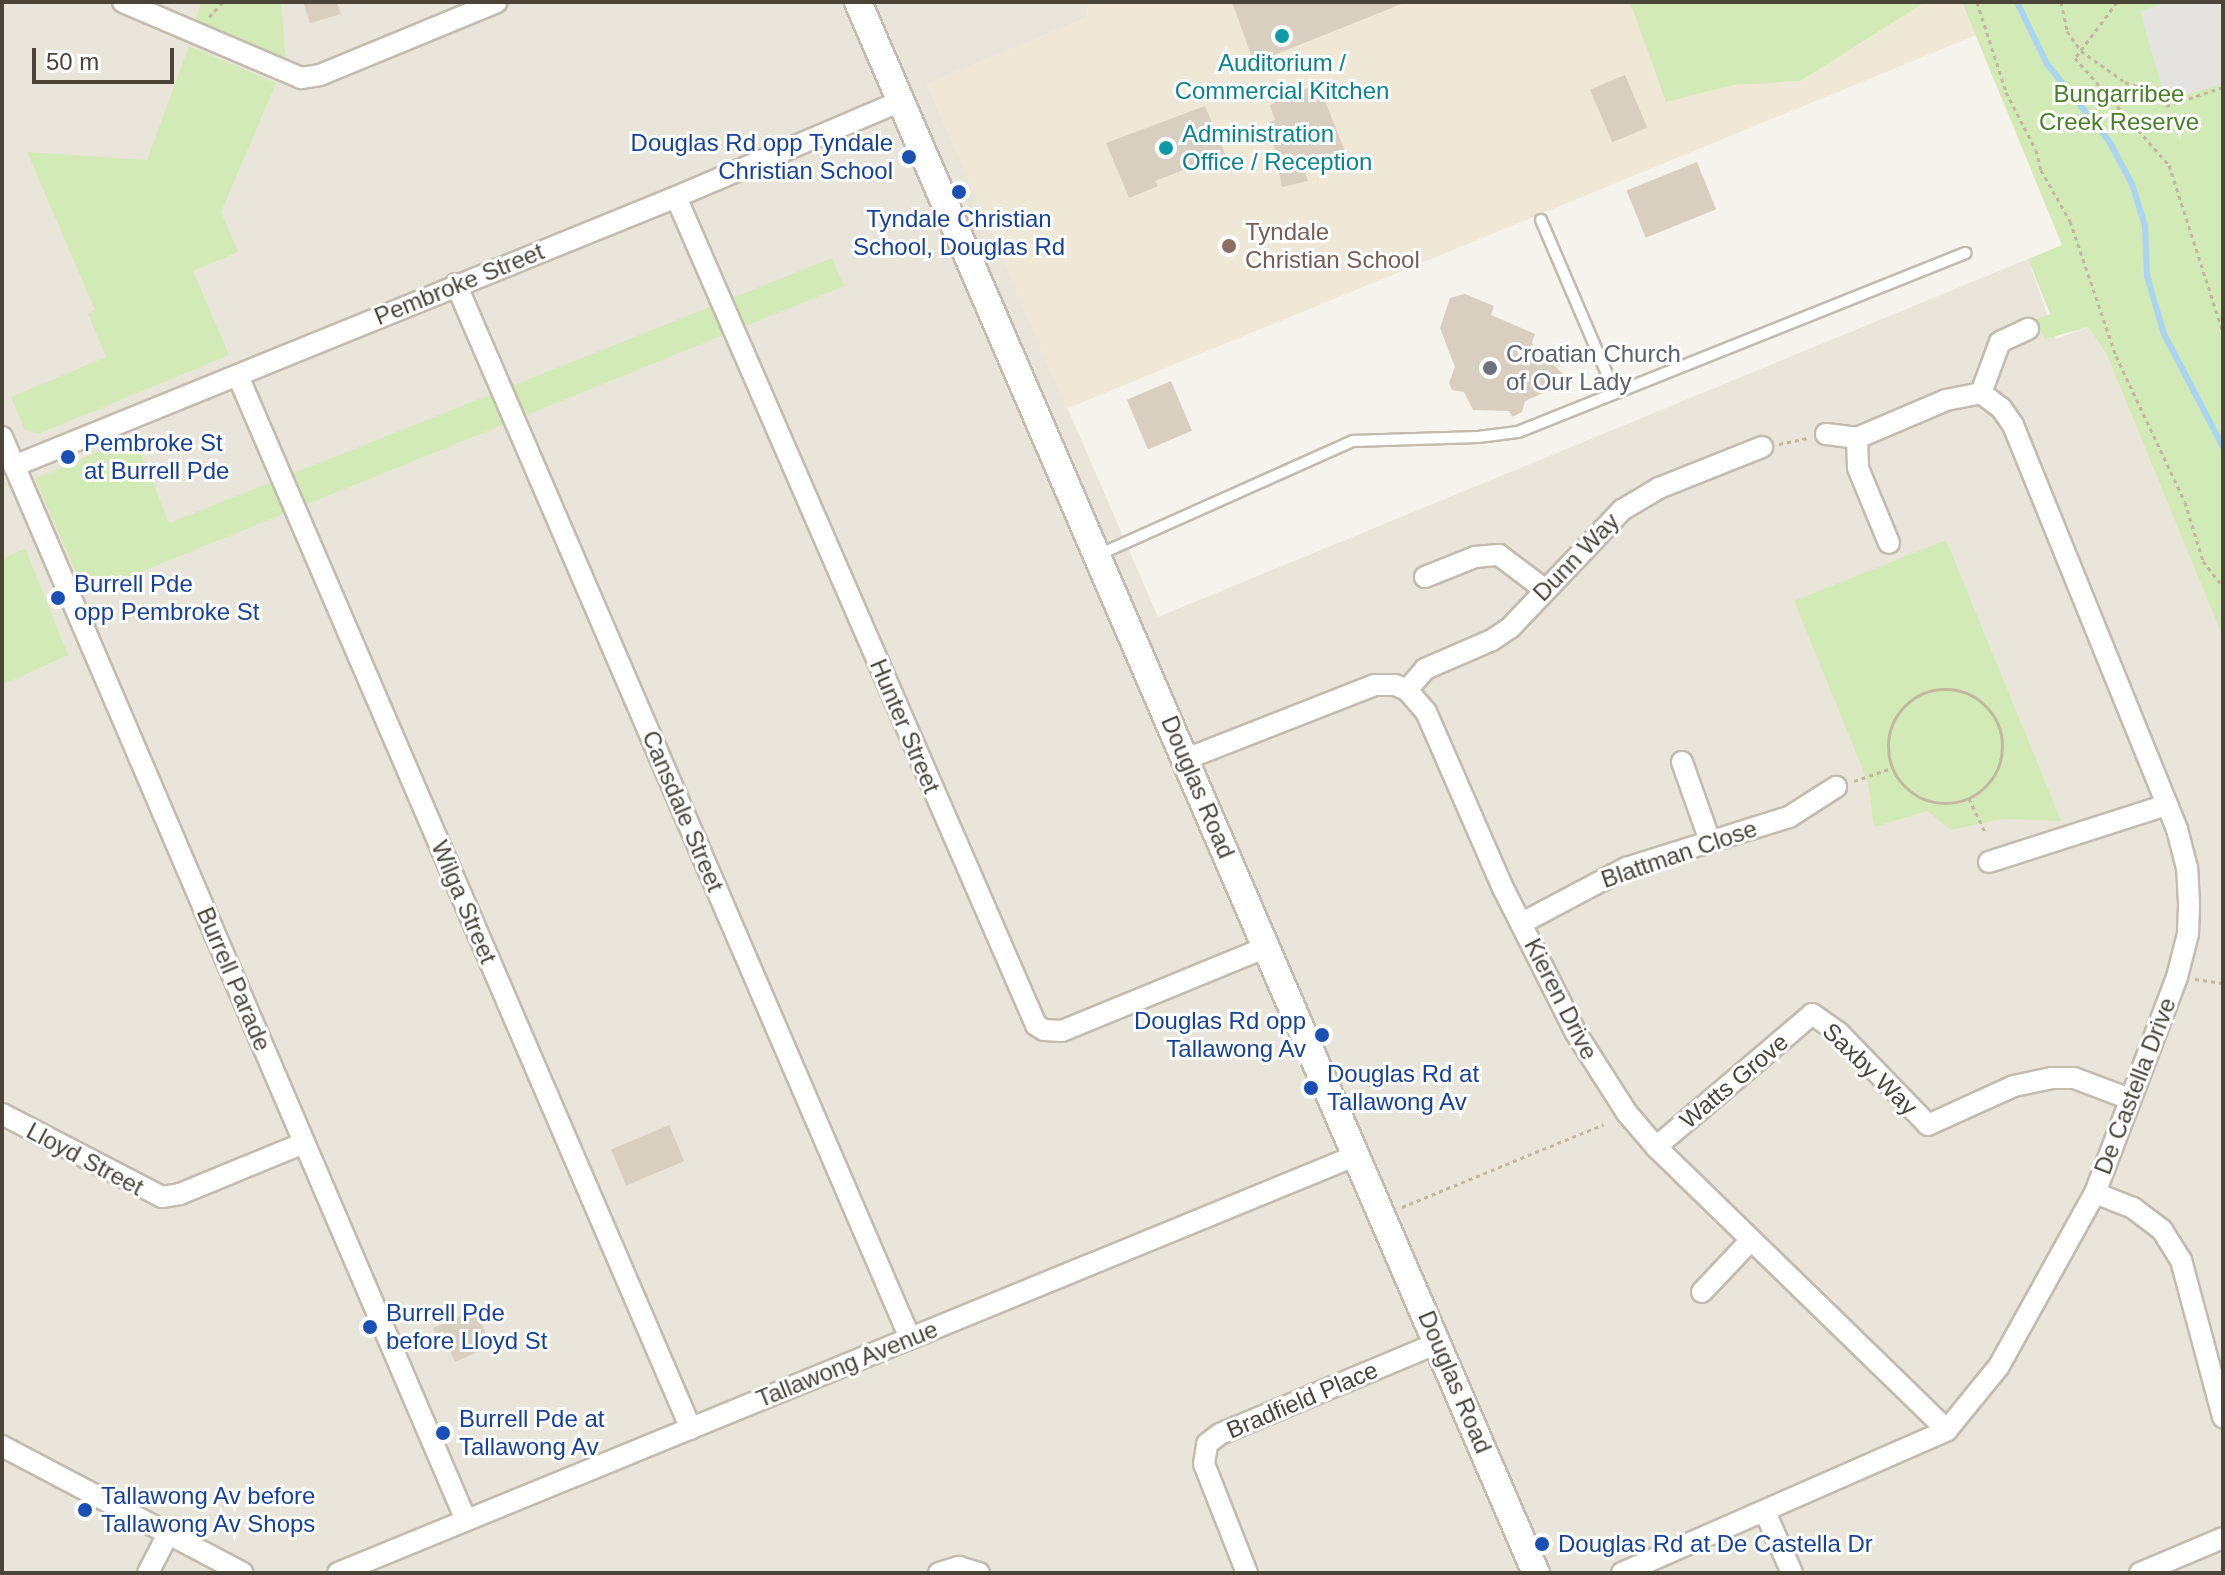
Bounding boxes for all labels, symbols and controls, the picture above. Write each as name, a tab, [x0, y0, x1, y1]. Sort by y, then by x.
marker: Auditorium / Commercial Kitchen	[1273, 27, 1291, 45]
scale bar	[36, 32, 178, 82]
text: 50 m	[46, 48, 99, 75]
place label: Auditorium / Commercial Kitchen	[1175, 49, 1389, 105]
park label: Bungarribee Creek Reserve	[2039, 80, 2199, 136]
place label: Administration Office / Reception	[1182, 120, 1372, 176]
place label: Douglas Rd opp Tyndale Christian School	[630, 129, 893, 185]
marker: Administration Office / Reception	[1157, 139, 1175, 157]
marker: Douglas Rd opp Tyndale Christian School	[900, 148, 918, 166]
marker: Tyndale Christian School, Douglas Rd	[950, 183, 968, 201]
place label: Tyndale Christian School, Douglas Rd	[853, 205, 1065, 261]
place label: Tyndale Christian School	[1245, 218, 1420, 274]
street label: Pembroke Street	[370, 237, 548, 331]
marker: Tyndale Christian School	[1220, 237, 1238, 255]
place label: Croatian Church of Our Lady	[1506, 340, 1681, 396]
marker: Croatian Church of Our Lady	[1481, 359, 1499, 377]
place label: Pembroke St at Burrell Pde	[84, 429, 229, 485]
marker: Pembroke St at Burrell Pde	[59, 448, 77, 466]
street label: Dunn Way	[1527, 507, 1625, 607]
place label: Burrell Pde opp Pembroke St	[74, 570, 259, 626]
marker: Burrell Pde opp Pembroke St	[49, 589, 67, 607]
street label: Hunter Street	[864, 655, 946, 797]
street label: Douglas Road	[1155, 711, 1241, 863]
street label: Cansdale Street	[636, 726, 730, 896]
street label: Blattman Close	[1597, 814, 1761, 894]
street label: Wilga Street	[425, 836, 503, 968]
street label: Burrell Parade	[191, 903, 277, 1055]
street label: Kieren Drive	[1518, 934, 1604, 1064]
street label: De Castella Drive	[2088, 994, 2182, 1178]
place label: Douglas Rd opp Tallawong Av	[1134, 1007, 1306, 1063]
street label: Saxby Way	[1817, 1017, 1923, 1121]
marker: Douglas Rd opp Tallawong Av	[1313, 1026, 1331, 1044]
street label: Watts Grove	[1674, 1027, 1794, 1135]
place label: Douglas Rd at Tallawong Av	[1327, 1060, 1479, 1116]
marker: Douglas Rd at Tallawong Av	[1302, 1079, 1320, 1097]
street label: Lloyd Street	[22, 1116, 148, 1202]
place label: Burrell Pde before Lloyd St	[386, 1299, 547, 1355]
street label: Douglas Road	[1412, 1306, 1498, 1458]
street label: Tallawong Avenue	[751, 1314, 943, 1414]
marker: Burrell Pde before Lloyd St	[361, 1318, 379, 1336]
street label: Bradfield Place	[1222, 1355, 1382, 1445]
place label: Burrell Pde at Tallawong Av	[459, 1405, 604, 1461]
marker: Burrell Pde at Tallawong Av	[434, 1424, 452, 1442]
place label: Tallawong Av before Tallawong Av Shops	[101, 1482, 317, 1538]
marker: Tallawong Av before Tallawong Av Shops	[76, 1501, 94, 1519]
place label: Douglas Rd at De Castella Dr	[1558, 1530, 1873, 1558]
marker: Douglas Rd at De Castella Dr	[1533, 1535, 1551, 1553]

